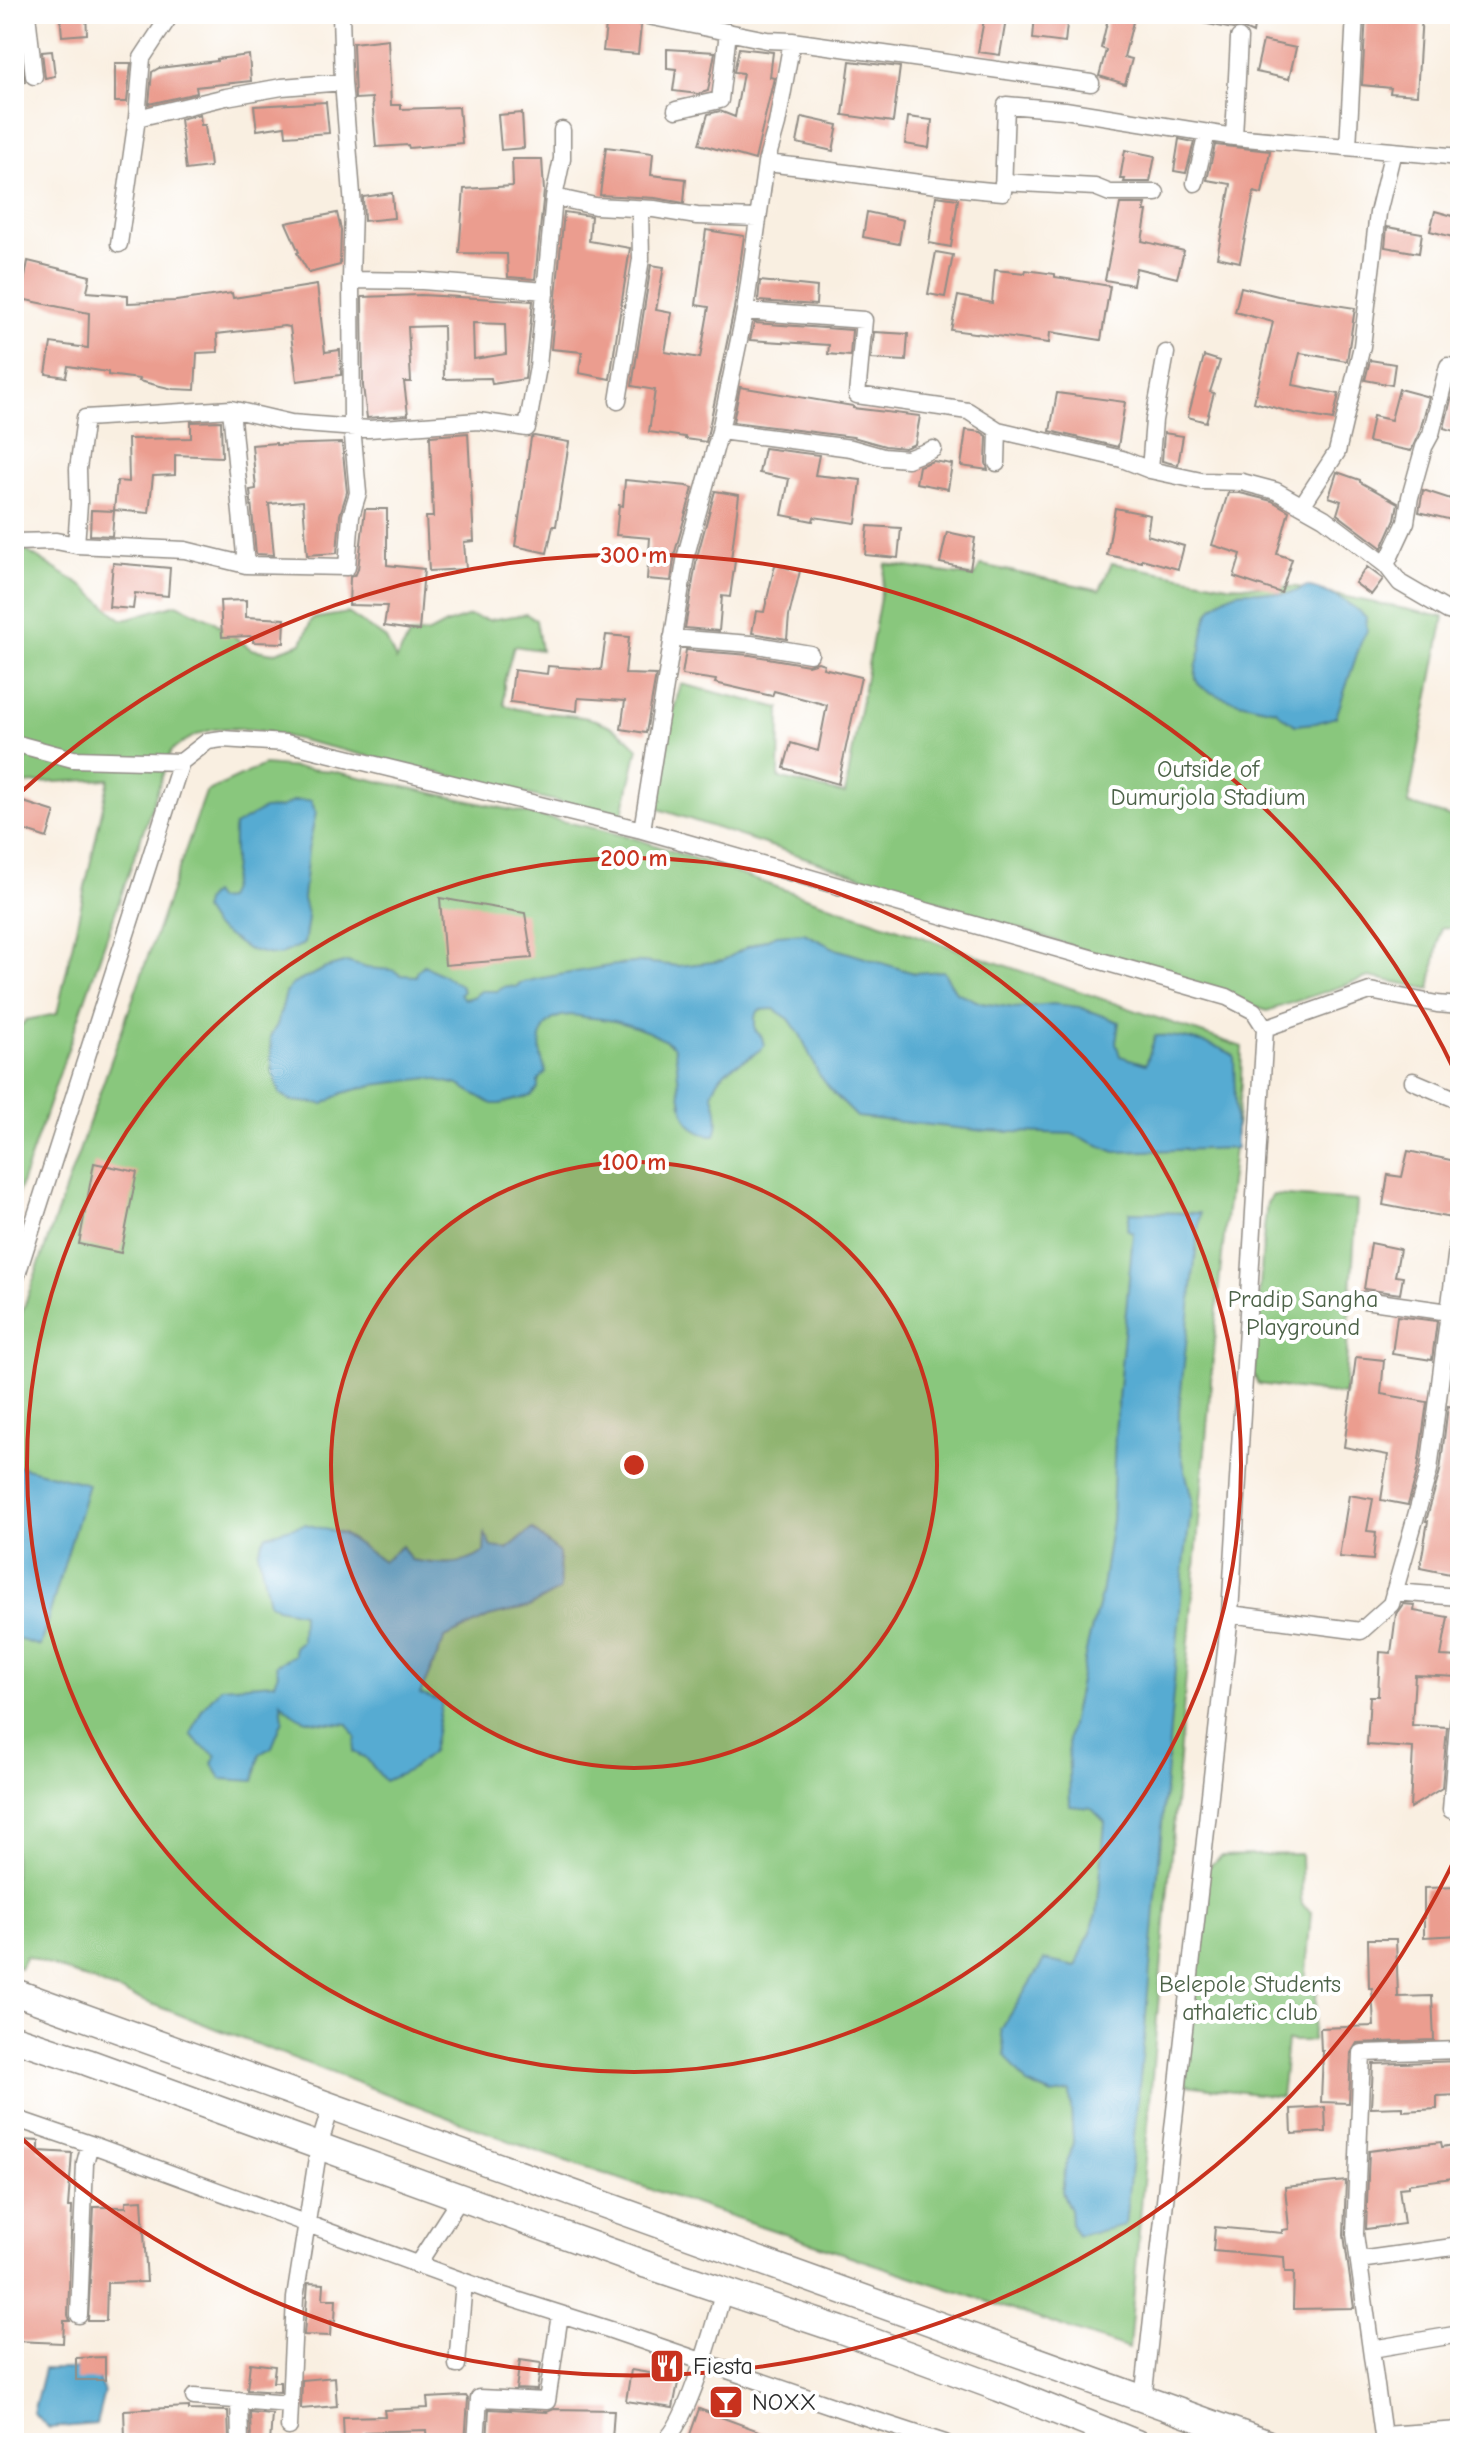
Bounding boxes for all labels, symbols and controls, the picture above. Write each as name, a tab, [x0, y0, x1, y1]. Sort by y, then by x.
text: 300 m	[601, 541, 667, 569]
park label: Outside of Dumurjola Stadium	[1110, 755, 1306, 811]
text: 200 m	[600, 844, 668, 872]
text: 100 m	[602, 1148, 666, 1176]
park label: Pradip Sangha Playground	[1228, 1285, 1378, 1341]
centre of rings	[620, 1451, 648, 1479]
park label: Belepole Students athaletic club	[1159, 1970, 1341, 2026]
restaurant icon: Fiesta	[648, 2347, 686, 2385]
place label: Fiesta	[693, 2352, 753, 2380]
bar icon: NOXX	[707, 2383, 745, 2421]
place label: NOXX	[752, 2388, 816, 2416]

